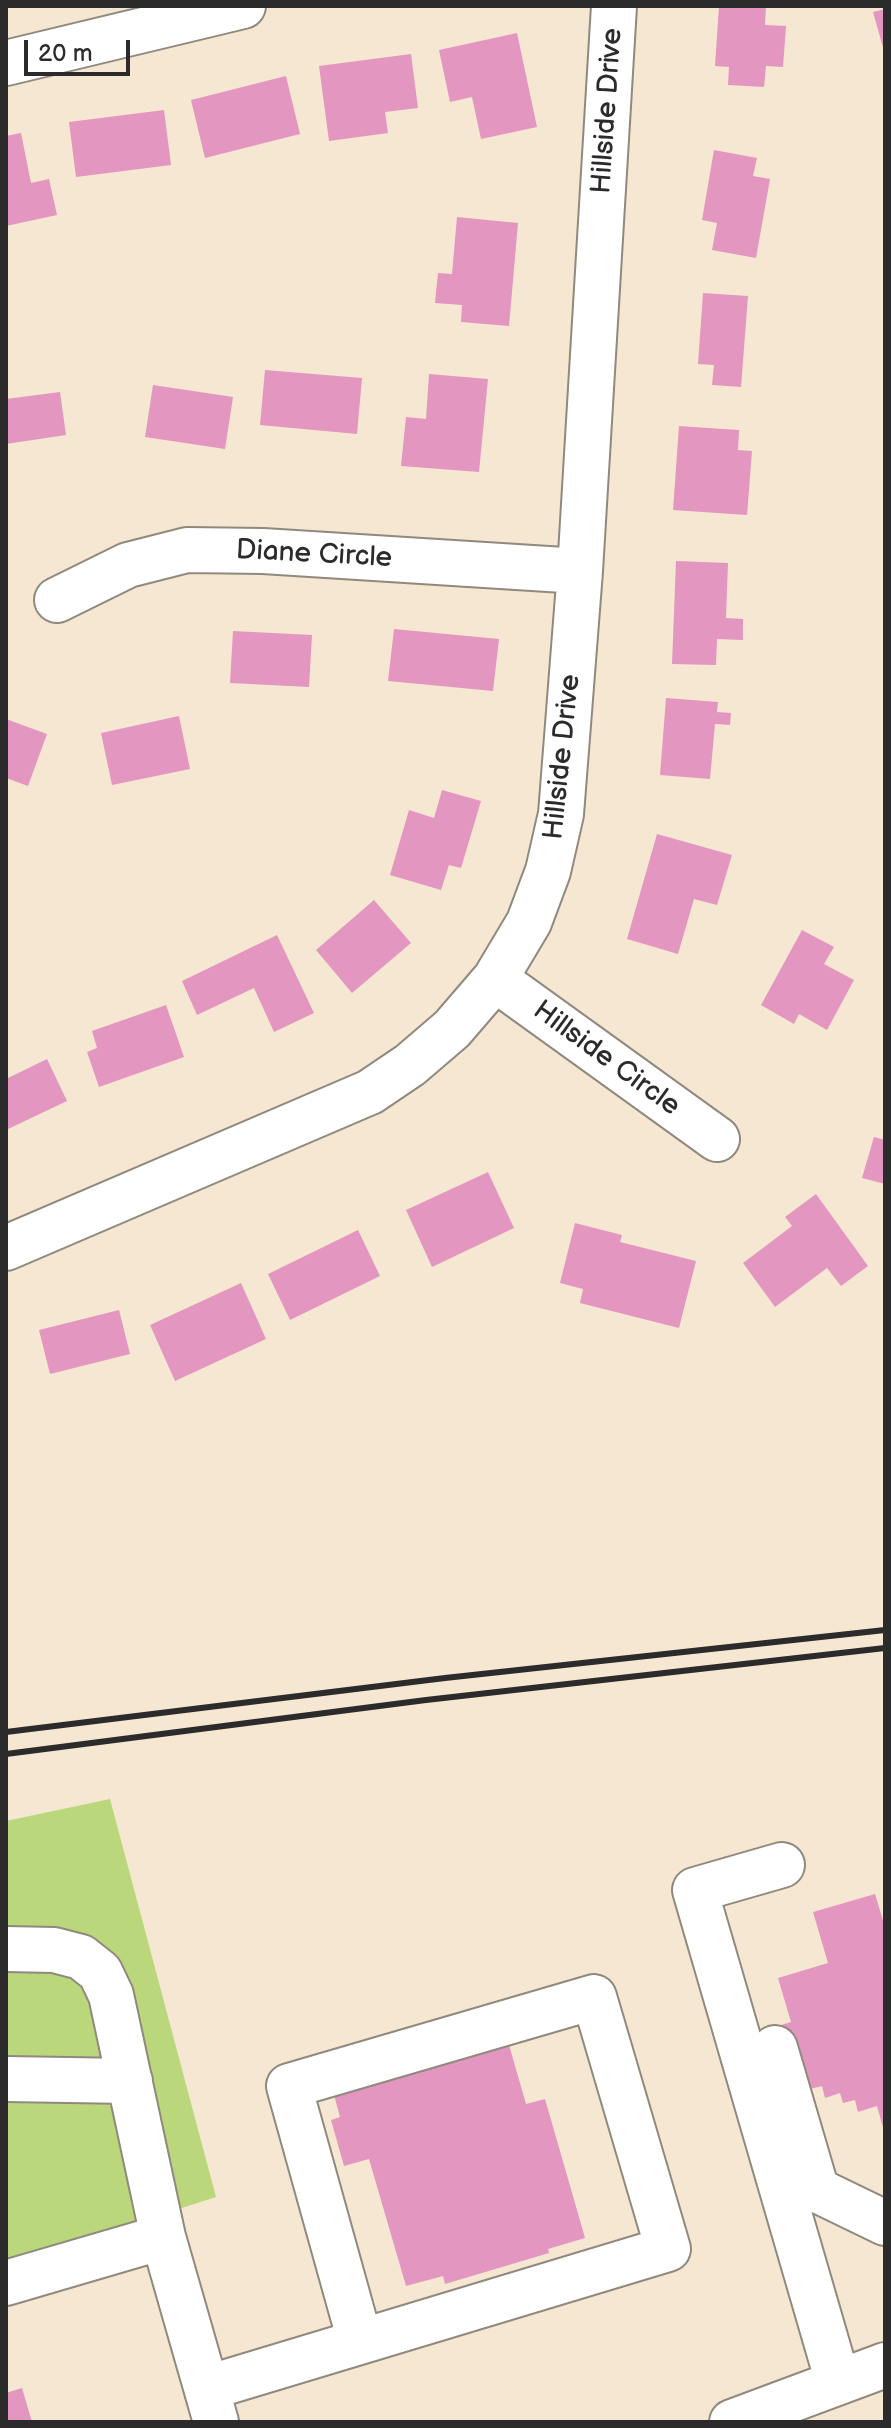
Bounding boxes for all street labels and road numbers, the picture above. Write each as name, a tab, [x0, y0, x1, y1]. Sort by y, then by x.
street label: Hillside Drive	[585, 27, 631, 195]
street label: Diane Circle	[235, 534, 393, 576]
street label: Hillside Drive	[538, 673, 588, 841]
street label: Hillside Circle	[526, 994, 686, 1124]

